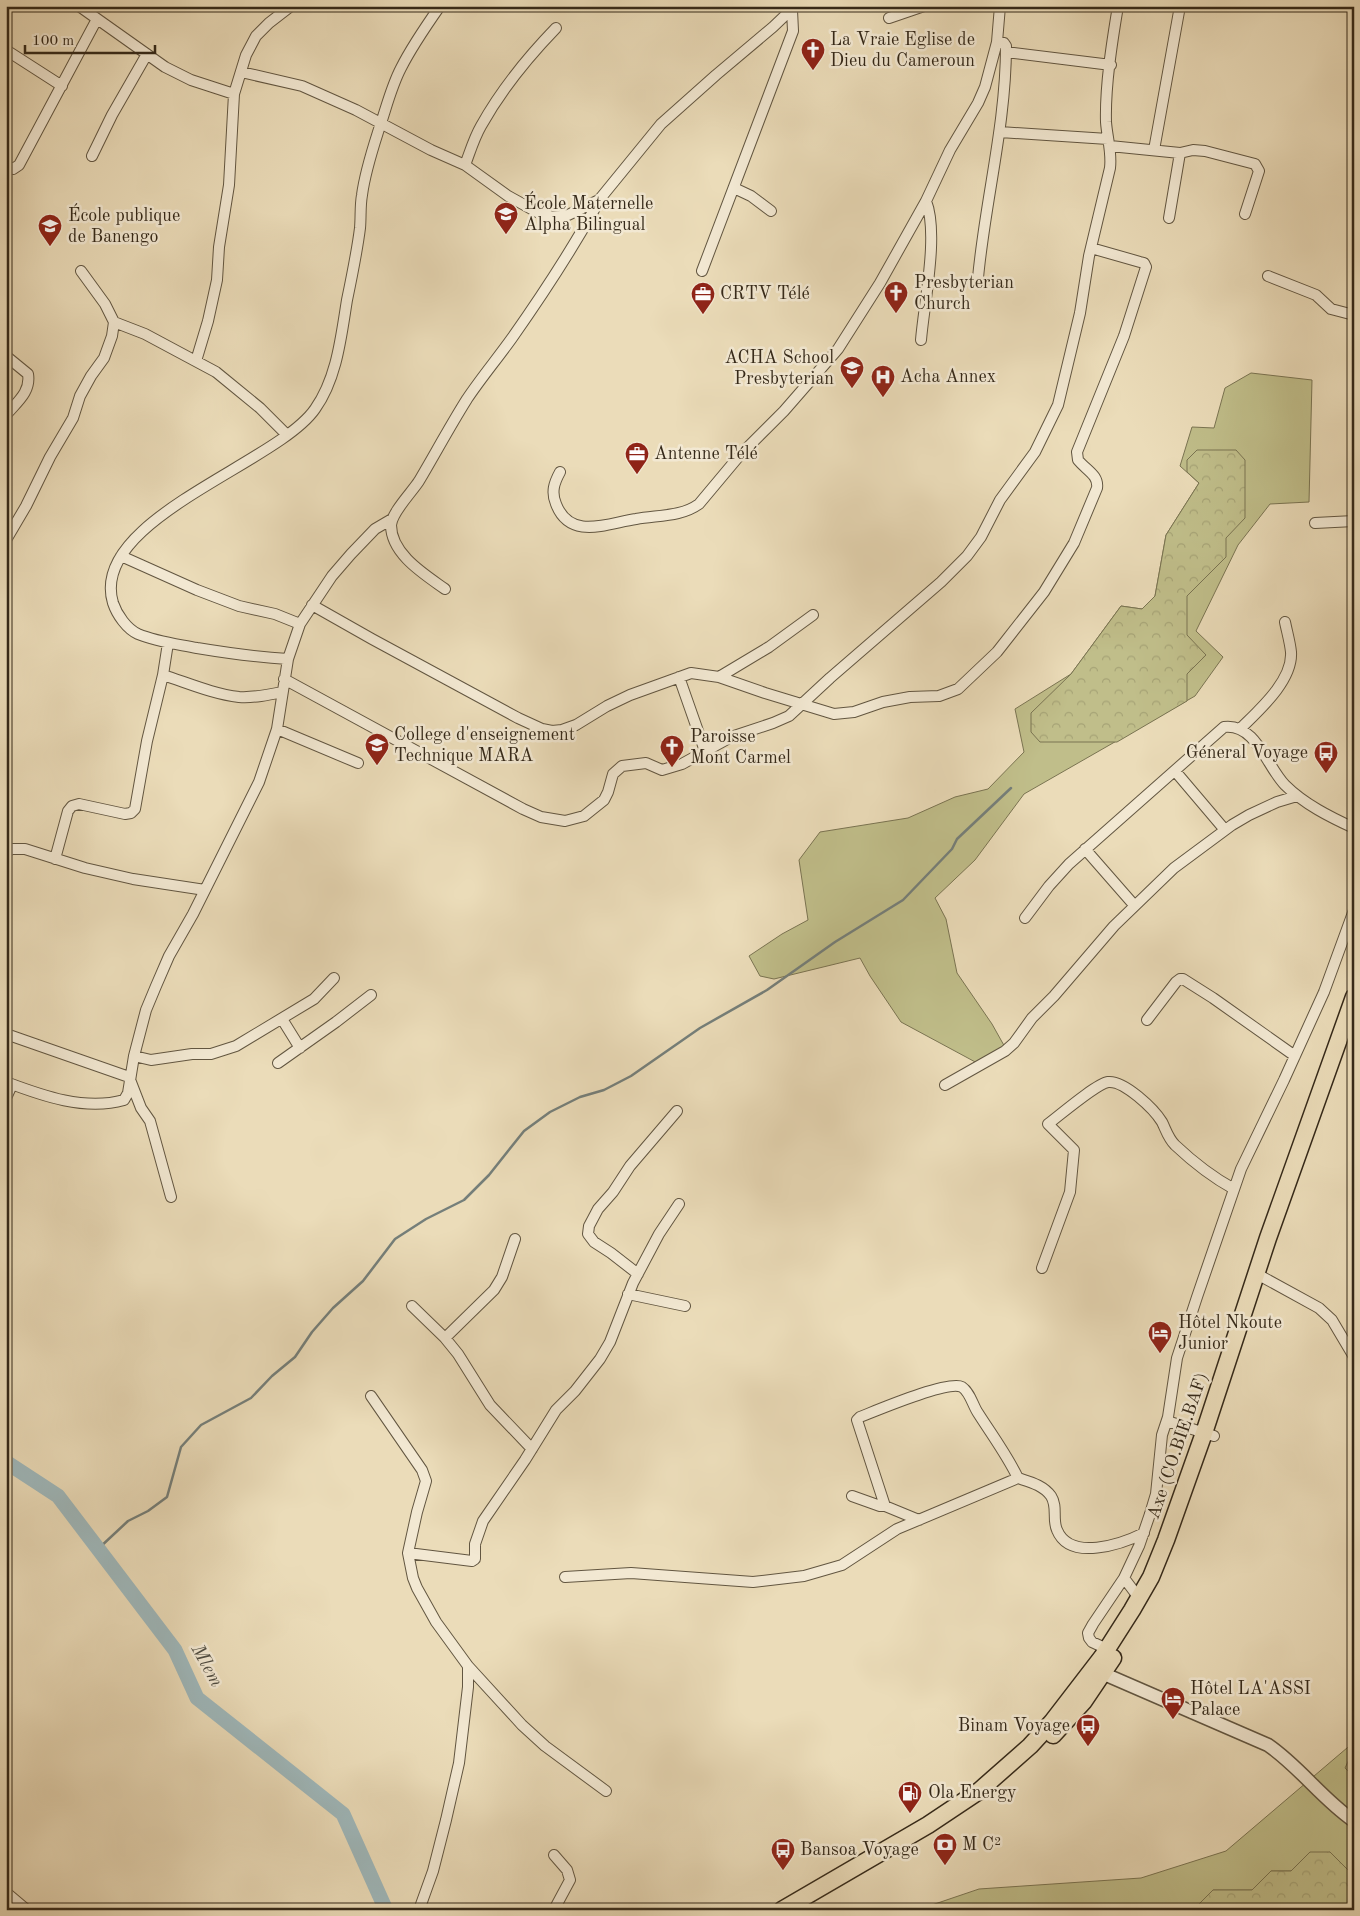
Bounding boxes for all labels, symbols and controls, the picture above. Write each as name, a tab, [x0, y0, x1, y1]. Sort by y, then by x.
scale bar	[25, 22, 155, 54]
place label: La Vraie Eglise de Dieu du Cameroun	[830, 31, 975, 70]
text: 100 m	[32, 34, 74, 49]
church icon: La Vraie Eglise de Dieu du Cameroun	[800, 37, 826, 71]
place label: École Maternelle Alpha Bilingual	[524, 191, 653, 234]
school or university icon: École Maternelle Alpha Bilingual	[493, 201, 519, 235]
place label: École publique de Banengo	[68, 203, 180, 246]
school or university icon: École publique de Banengo	[37, 213, 63, 247]
place label: Presbyterian Church	[914, 274, 1014, 313]
church icon: Presbyterian Church	[883, 280, 909, 314]
office icon: CRTV Télé	[690, 281, 716, 315]
place label: CRTV Télé	[720, 285, 810, 303]
place label: ACHA School Presbyterian	[725, 349, 834, 388]
school or university icon: ACHA School Presbyterian	[839, 355, 865, 389]
hospital icon: Acha Annex	[870, 364, 896, 398]
place label: Acha Annex	[900, 368, 996, 386]
office icon: Antenne Télé	[624, 441, 650, 475]
place label: Antenne Télé	[654, 445, 758, 463]
place label: College d'enseignement Technique MARA	[394, 726, 575, 765]
place label: Paroisse Mont Carmel	[690, 728, 791, 767]
school or university icon: College d'enseignement Technique MARA	[364, 732, 390, 766]
church icon: Paroisse Mont Carmel	[659, 734, 685, 768]
bus stop icon: Géneral Voyage	[1313, 740, 1339, 774]
place label: Géneral Voyage	[1186, 744, 1308, 762]
place label: Hôtel Nkoute Junior	[1178, 1314, 1282, 1353]
hotel icon: Hôtel Nkoute Junior	[1147, 1320, 1173, 1354]
street label: Axe (CO.BIE.BAF)	[1144, 1370, 1212, 1522]
water label: Mlem	[186, 1641, 225, 1691]
place label: Hôtel LA'ASSI Palace	[1190, 1680, 1311, 1719]
hotel icon: Hôtel LA'ASSI Palace	[1160, 1686, 1186, 1720]
bus stop icon: Binam Voyage	[1075, 1713, 1101, 1747]
place label: Binam Voyage	[958, 1717, 1070, 1735]
fuel station icon: Ola Energy	[897, 1780, 923, 1814]
place label: Ola Energy	[928, 1784, 1017, 1802]
bank icon: M C²	[932, 1832, 958, 1866]
place label: M C²	[962, 1836, 1001, 1854]
bus stop icon: Bansoa Voyage	[770, 1837, 796, 1871]
place label: Bansoa Voyage	[800, 1841, 919, 1859]

